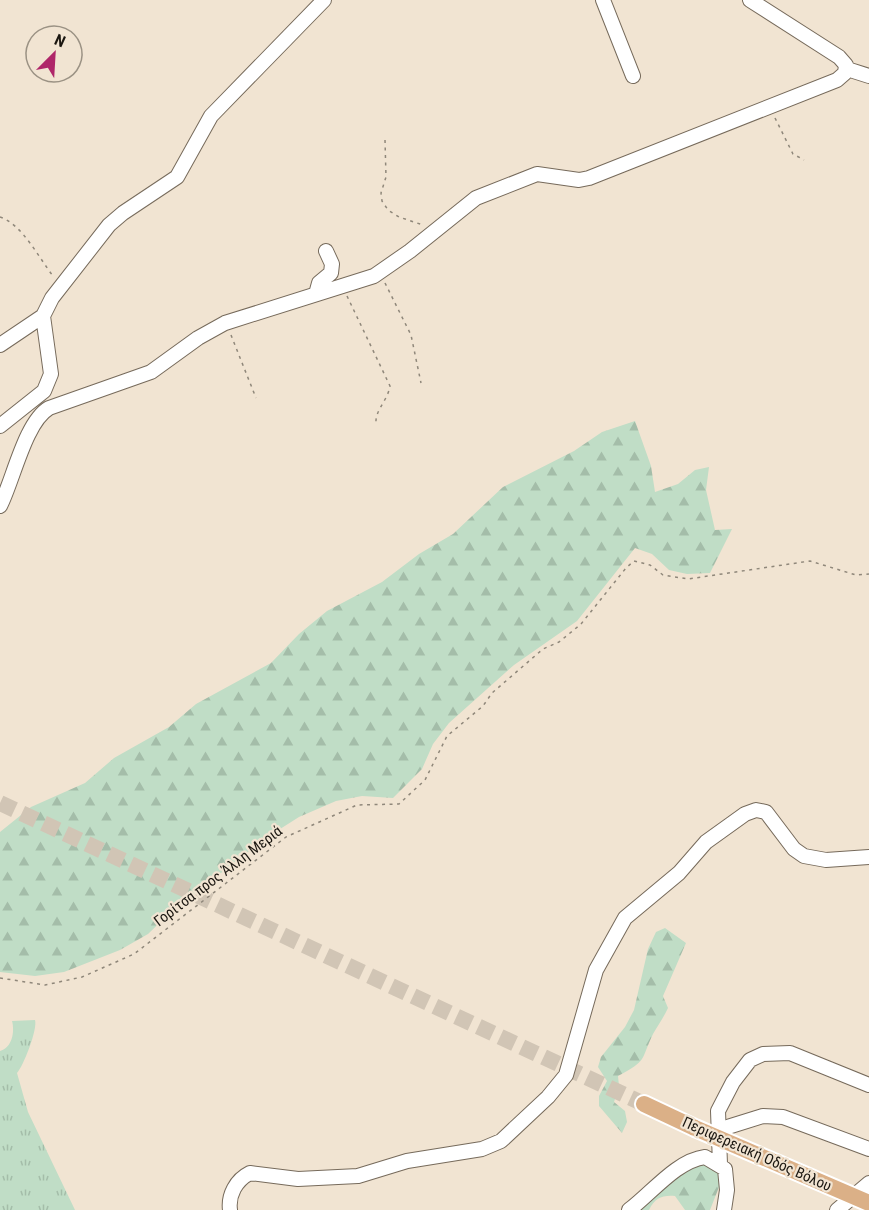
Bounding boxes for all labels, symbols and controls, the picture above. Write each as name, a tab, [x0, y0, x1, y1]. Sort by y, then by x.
north arrow	[24, 24, 84, 84]
text: N	[52, 30, 68, 51]
street label: Γορίτσα προς Άλλη Μεριά	[150, 822, 286, 930]
street label: Περιφερειακή Οδός Βόλου	[680, 1113, 834, 1195]

